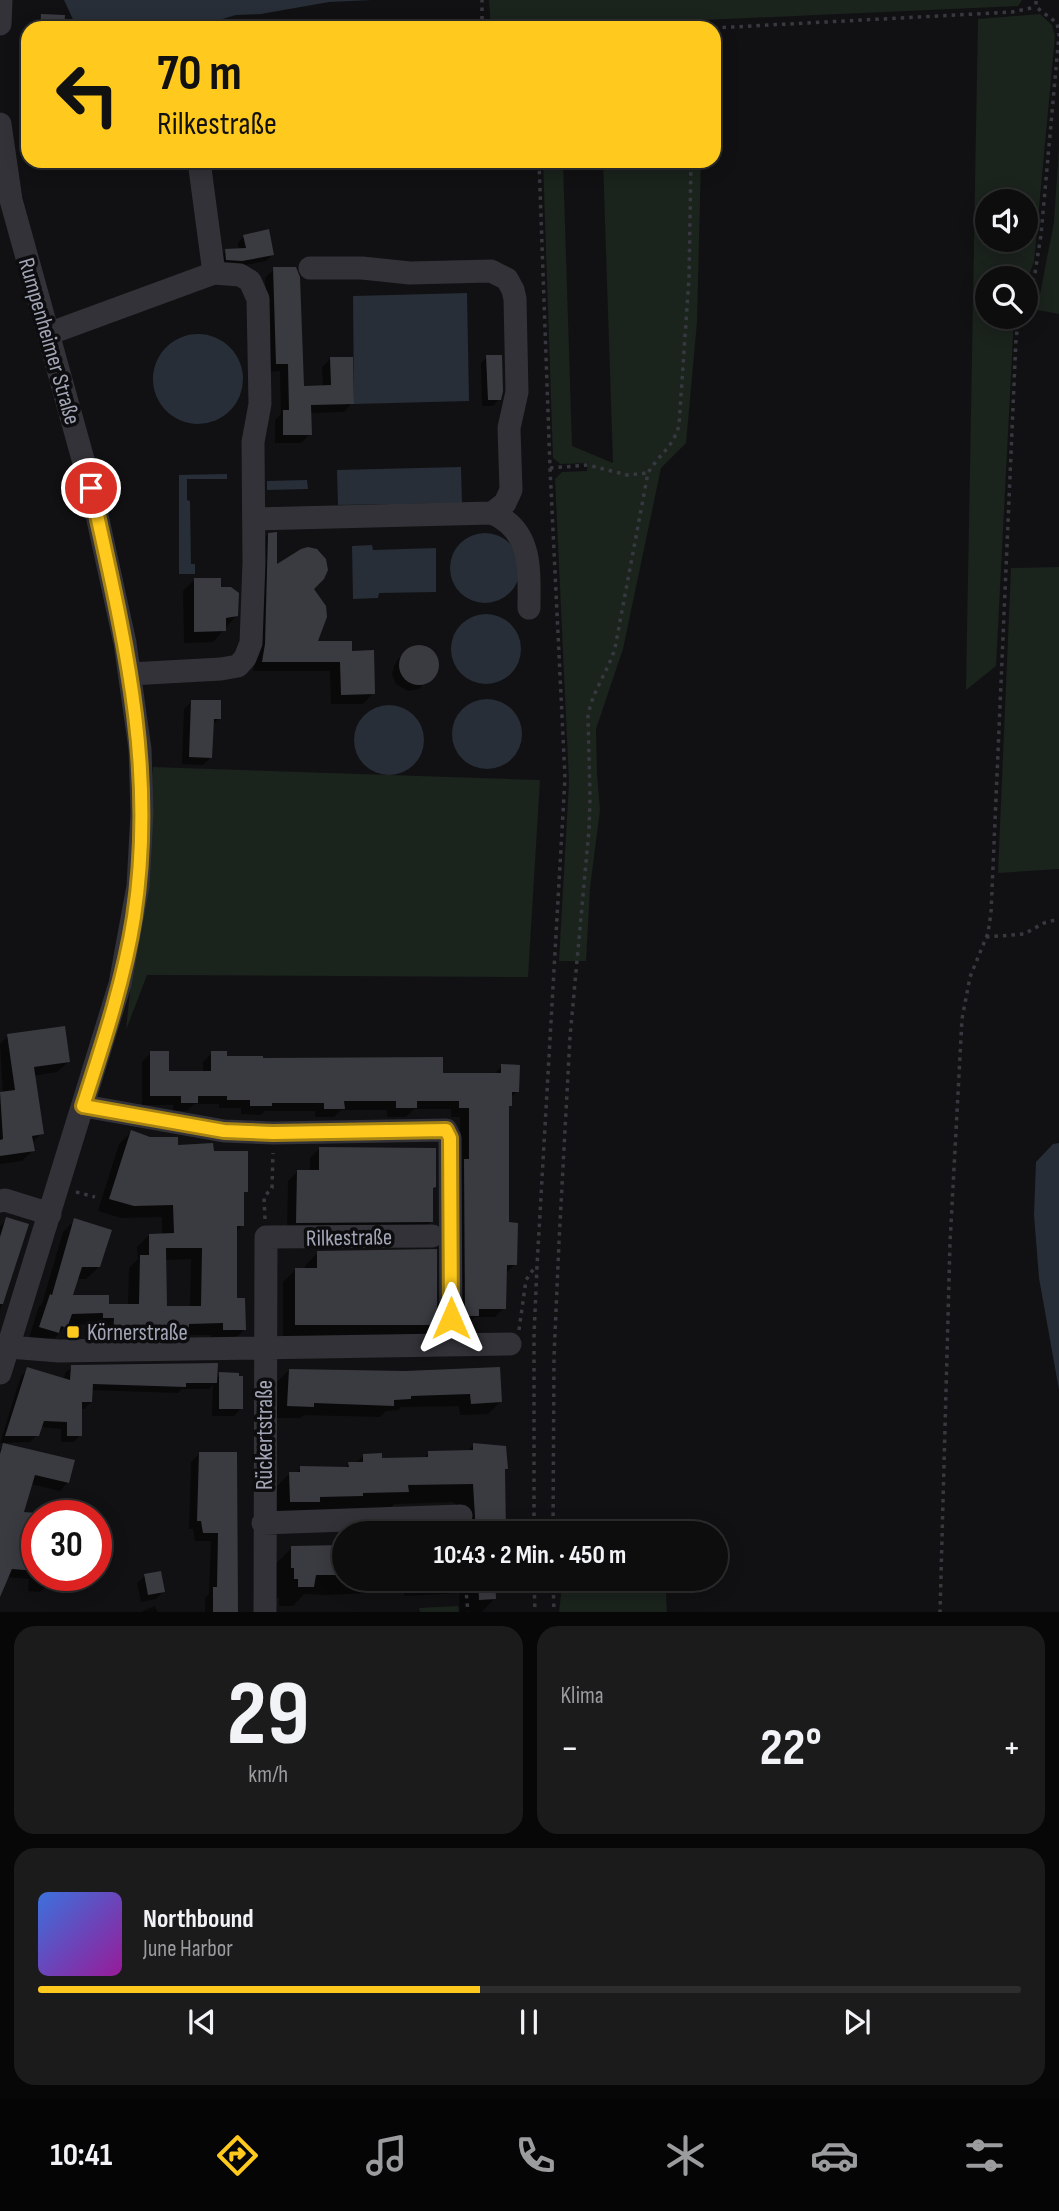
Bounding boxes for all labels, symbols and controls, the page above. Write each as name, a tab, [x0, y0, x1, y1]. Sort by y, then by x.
text: 70 m	[157, 45, 242, 104]
icon: left	[42, 49, 133, 140]
text: Rilkestraße	[157, 105, 277, 144]
map controls	[975, 189, 1038, 329]
button: sound	[975, 189, 1038, 252]
street label: Rumpenheimer Straße	[12, 255, 86, 428]
button: search	[975, 266, 1038, 329]
pin	[61, 458, 121, 518]
icon: arrive	[72, 469, 110, 507]
street label: Rilkestraße	[306, 1223, 392, 1253]
position arrow	[414, 1281, 488, 1355]
place label: Körnerstraße	[87, 1319, 188, 1347]
marker: Körnerstraße	[65, 1324, 81, 1340]
street label: Rückertstraße	[251, 1380, 279, 1490]
speed limit sign: 30	[21, 1500, 112, 1591]
text: 10:43 · 2 Min. · 450 m	[434, 1540, 626, 1571]
text: 29	[227, 1661, 310, 1770]
text: Klima	[561, 1682, 604, 1710]
text: 22°	[760, 1717, 822, 1780]
text: −	[561, 1726, 579, 1771]
text: +	[1002, 1726, 1021, 1771]
text: km/h	[248, 1761, 288, 1789]
text: Northbound	[143, 1904, 254, 1935]
text: June Harbor	[143, 1935, 233, 1963]
icon: previous	[183, 2003, 221, 2041]
icon: pause	[510, 2003, 548, 2041]
icon: next	[838, 2003, 876, 2041]
icon: directions	[213, 2131, 262, 2180]
icon: music	[362, 2131, 411, 2180]
icon: phone	[511, 2131, 560, 2180]
icon: climate	[661, 2131, 710, 2180]
icon: car	[810, 2131, 859, 2180]
icon: filters	[960, 2131, 1009, 2180]
text: 10:41	[50, 2136, 112, 2175]

